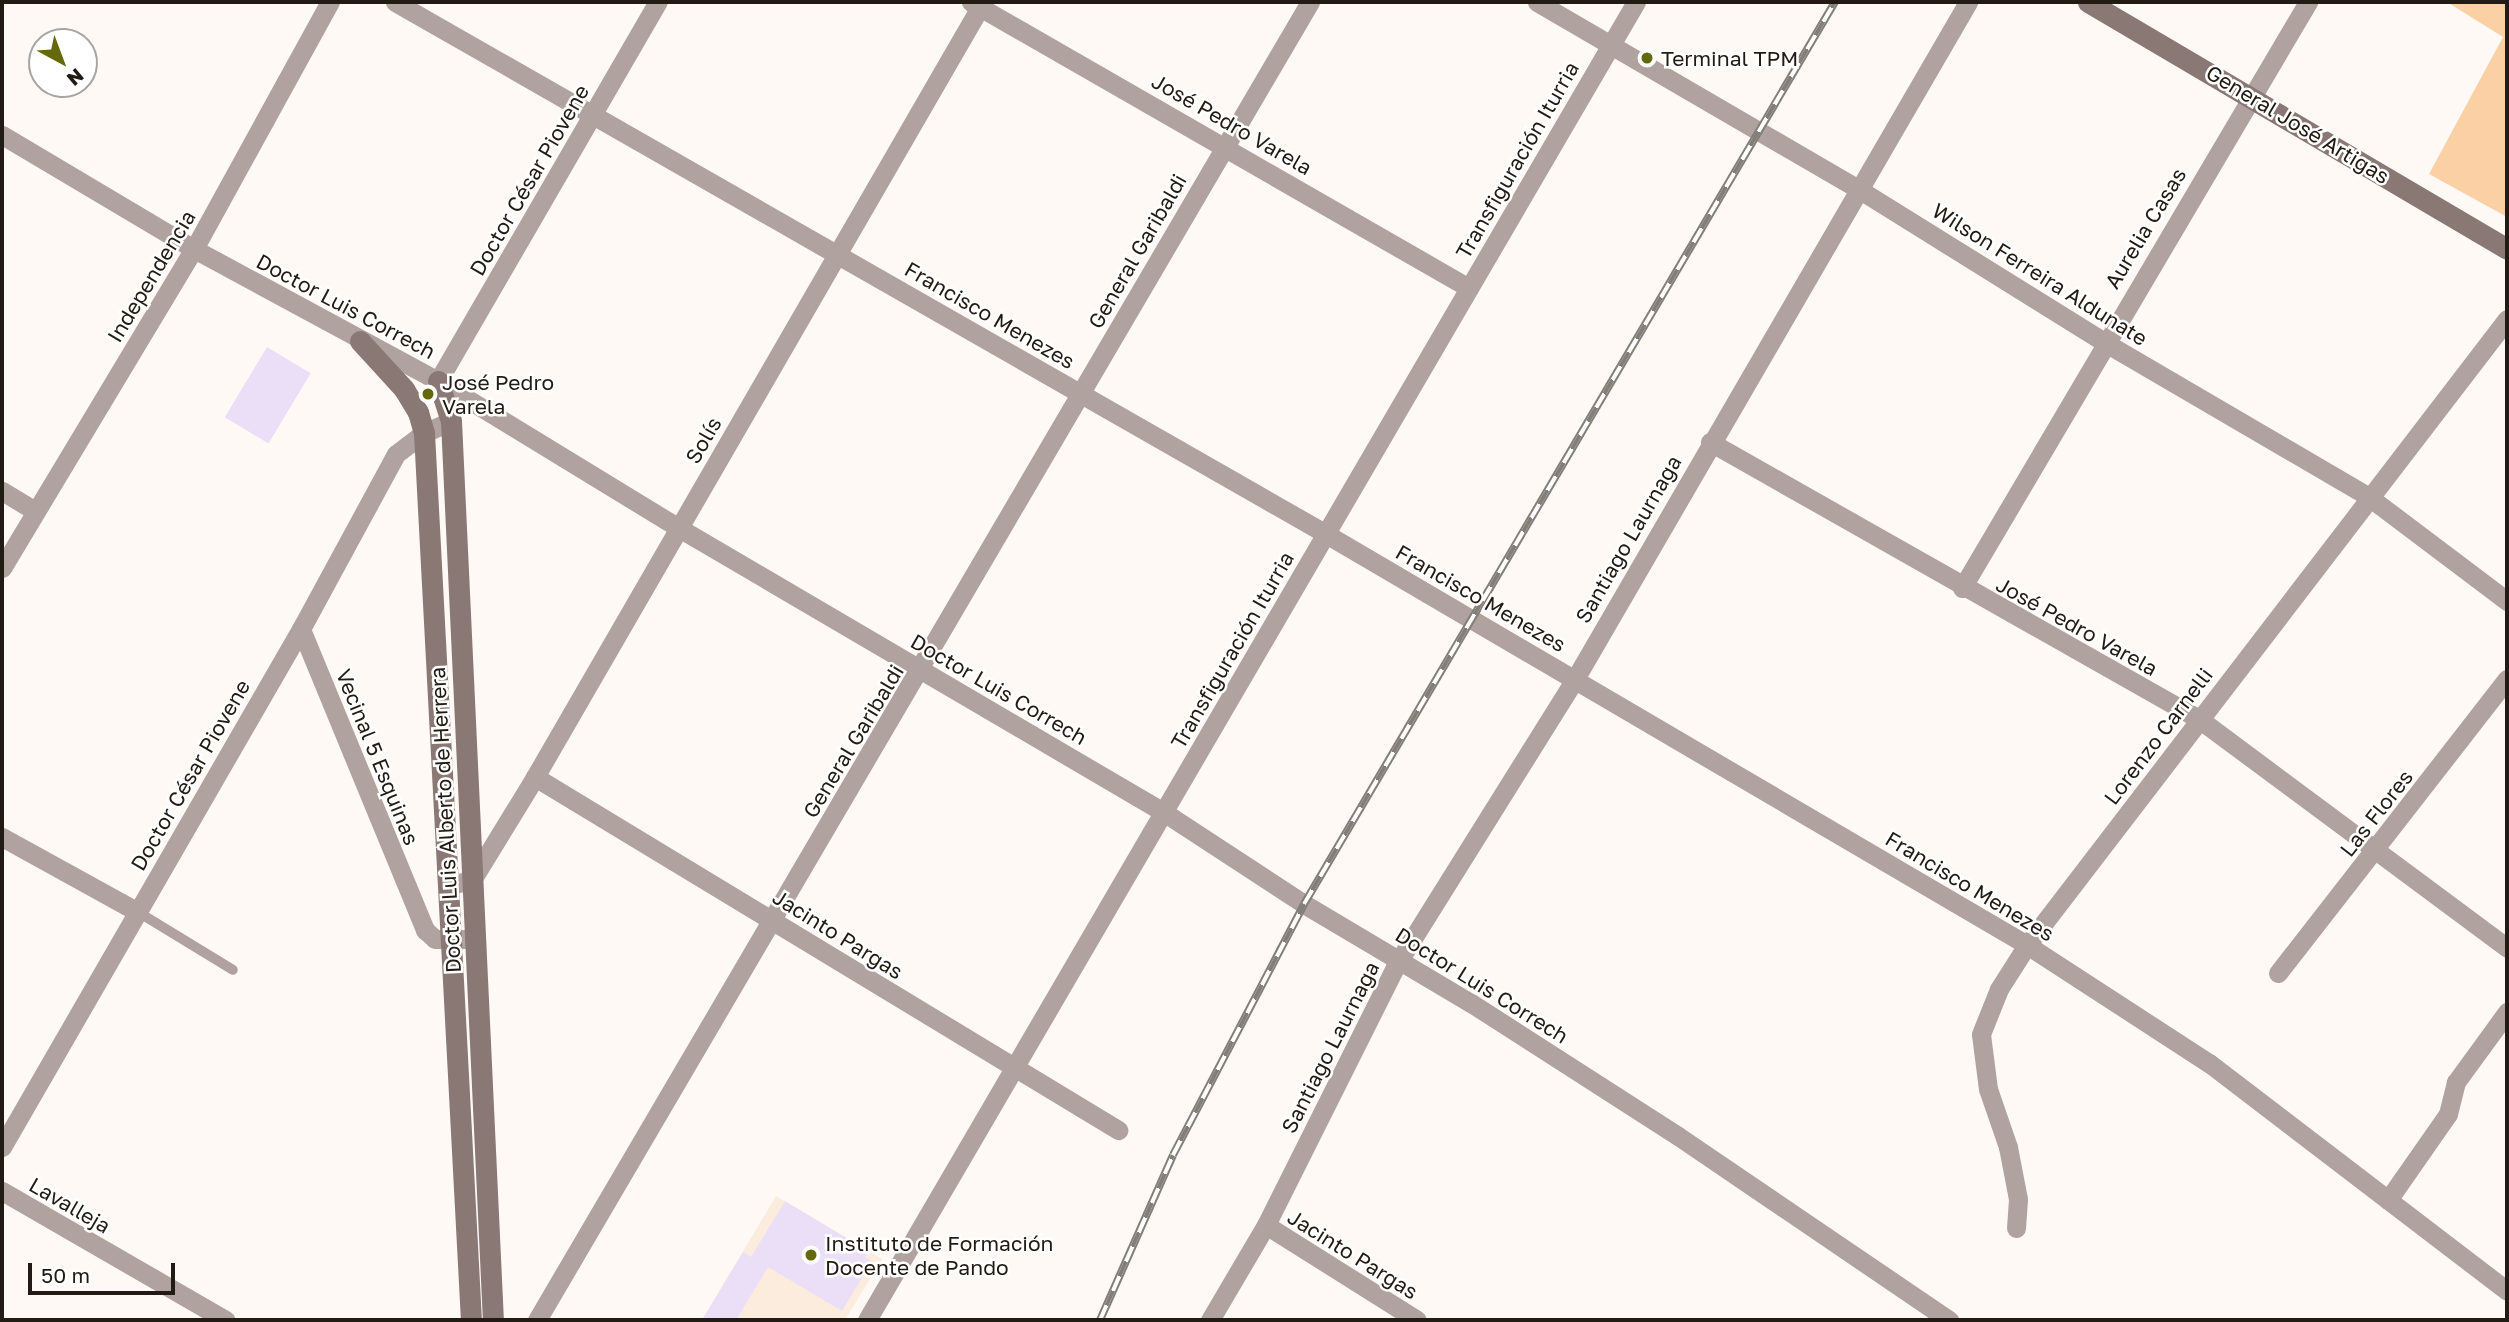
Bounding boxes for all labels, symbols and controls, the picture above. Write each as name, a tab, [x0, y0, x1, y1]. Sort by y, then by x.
north arrow	[28, 28, 98, 98]
place label: Terminal TPM	[1661, 45, 1798, 71]
marker: Terminal TPM	[1639, 50, 1655, 66]
street label: Transfiguración Iturria	[1450, 57, 1584, 263]
street label: General José Artigas	[2202, 59, 2394, 189]
text: N	[63, 64, 89, 91]
street label: José Pedro Varela	[1147, 68, 1317, 180]
street label: Doctor César Piovene	[464, 80, 594, 280]
street label: Aurelia Casas	[2099, 163, 2191, 293]
street label: General Garibaldi	[1083, 169, 1191, 333]
street label: Wilson Ferreira Aldunate	[1928, 197, 2152, 351]
street label: Independencia	[102, 205, 200, 347]
street label: Doctor Luis Correch	[252, 248, 440, 364]
street label: Francisco Menezes	[901, 256, 1079, 374]
place label: José Pedro Varela	[442, 369, 554, 419]
marker: José Pedro Varela	[420, 386, 436, 402]
street label: Solís	[680, 412, 726, 468]
street label: Santiago Laurnaga	[1570, 451, 1686, 627]
street label: Francisco Menezes	[1392, 539, 1570, 657]
street label: Transfiguración Iturria	[1165, 547, 1299, 753]
street label: José Pedro Varela	[1992, 571, 2162, 681]
street label: Doctor Luis Correch	[907, 628, 1091, 750]
street label: General Garibaldi	[797, 660, 909, 822]
street label: Lorenzo Carnelli	[2098, 663, 2218, 809]
street label: Vecinal 5 Esquinas	[331, 665, 425, 849]
street label: Doctor Luis Alberto de Herrera	[424, 666, 466, 974]
street label: Doctor César Piovene	[125, 675, 255, 875]
street label: Las Flores	[2334, 765, 2418, 861]
street label: Francisco Menezes	[1881, 826, 2059, 946]
street label: Jacinto Pargas	[768, 884, 908, 984]
street label: Doctor Luis Correch	[1391, 922, 1573, 1048]
street label: Santiago Laurnaga	[1276, 957, 1384, 1137]
street label: Lavalleja	[25, 1172, 115, 1238]
street label: Jacinto Pargas	[1283, 1204, 1423, 1304]
place label: Instituto de Formación Docente de Pando	[825, 1230, 1053, 1280]
marker: Instituto de Formación Docente de Pando	[803, 1247, 819, 1263]
scale bar	[32, 1248, 178, 1292]
text: 50 m	[41, 1262, 90, 1288]

